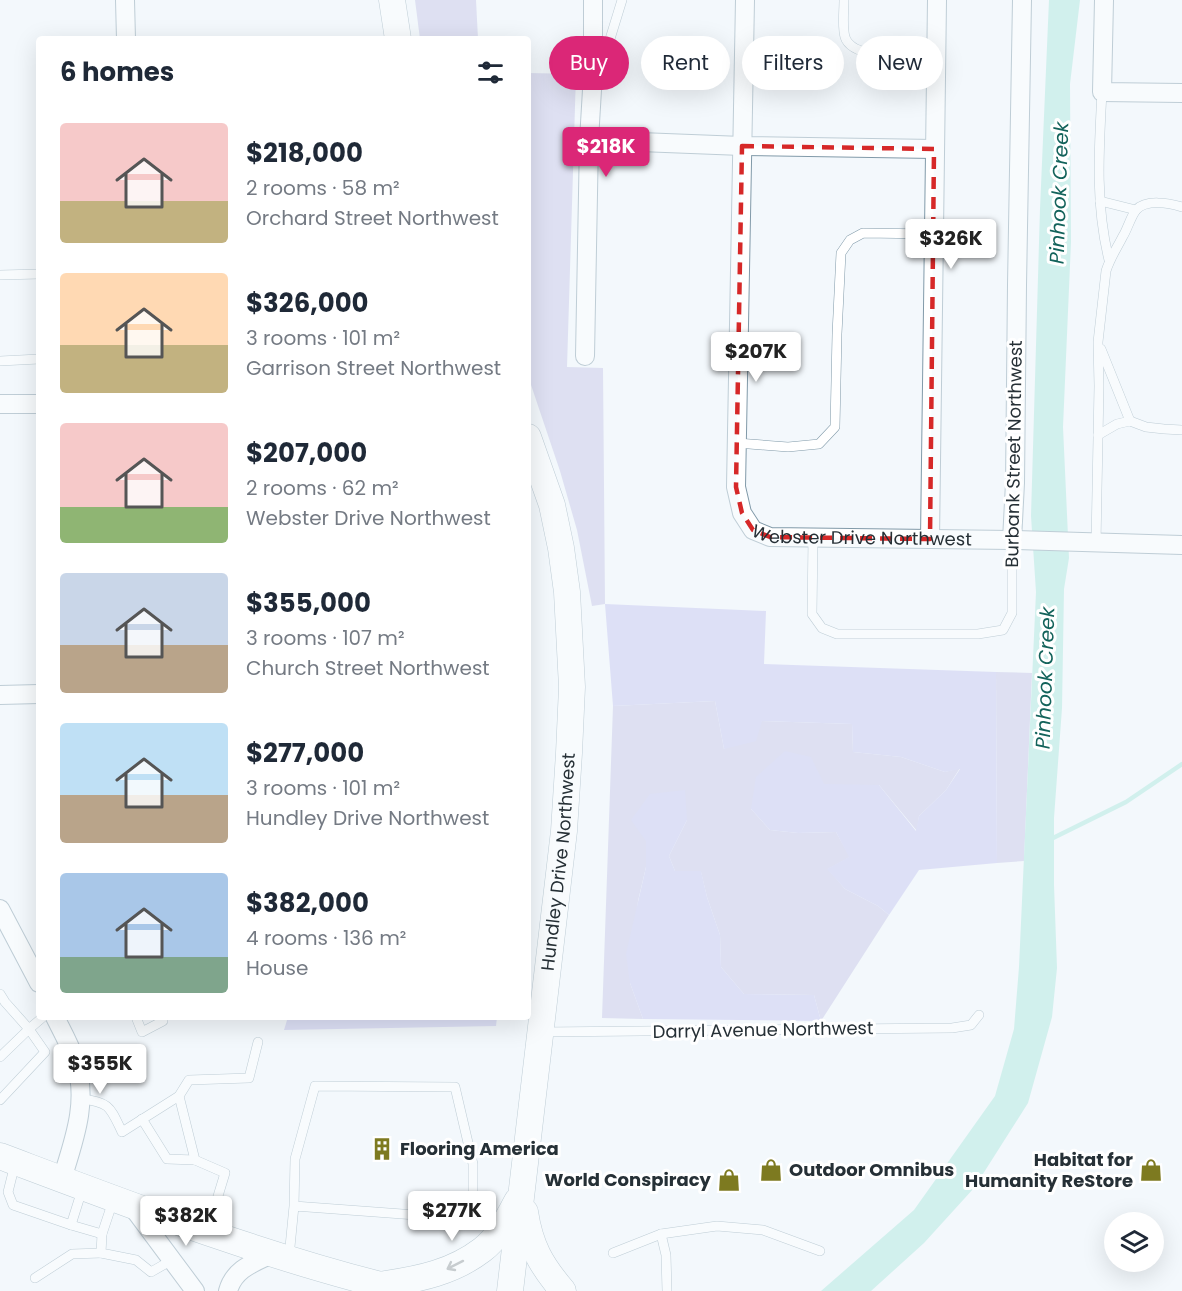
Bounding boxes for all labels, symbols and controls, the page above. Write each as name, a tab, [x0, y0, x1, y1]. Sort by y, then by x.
chip: Buy	[549, 36, 629, 90]
chip: Rent	[641, 36, 730, 90]
chip: Filters	[742, 36, 844, 90]
chip: New	[856, 36, 943, 90]
text: 6 homes	[60, 54, 174, 90]
icon: filters	[474, 56, 507, 89]
water label: Pinhook Creek	[1043, 120, 1076, 264]
pin: $218K	[564, 127, 648, 178]
text: $218K	[577, 132, 636, 160]
text: $218,000	[246, 135, 363, 171]
icon: home	[108, 147, 180, 219]
text: 2 rooms · 58 m²	[246, 174, 400, 202]
text: Orchard Street Northwest	[246, 204, 499, 232]
pin: $326K	[909, 219, 993, 270]
text: $326K	[919, 224, 983, 252]
text: $326,000	[246, 285, 369, 321]
icon: home	[108, 297, 180, 369]
text: 3 rooms · 101 m²	[246, 324, 400, 352]
pin: $207K	[714, 332, 798, 383]
text: $207K	[725, 337, 787, 365]
street label: Burbank Street Northwest	[999, 340, 1028, 568]
text: Garrison Street Northwest	[246, 354, 501, 382]
text: $207,000	[246, 435, 367, 471]
icon: home	[108, 447, 180, 519]
text: 2 rooms · 62 m²	[246, 474, 399, 502]
text: Webster Drive Northwest	[246, 504, 491, 532]
street label: Webster Drive Northwest	[748, 518, 972, 552]
text: $355,000	[246, 585, 371, 621]
icon: home	[108, 597, 180, 669]
water label: Pinhook Creek	[1029, 605, 1062, 749]
text: 3 rooms · 107 m²	[246, 624, 405, 652]
text: Church Street Northwest	[246, 654, 490, 682]
text: $277,000	[246, 735, 364, 771]
icon: home	[108, 747, 180, 819]
street label: Hundley Drive Northwest	[535, 752, 581, 972]
text: 3 rooms · 101 m²	[246, 774, 400, 802]
text: Hundley Drive Northwest	[246, 804, 489, 832]
text: $382,000	[246, 885, 369, 921]
icon: home	[108, 897, 180, 969]
text: 4 rooms · 136 m²	[246, 924, 406, 952]
text: House	[246, 954, 308, 982]
street label: Darryl Avenue Northwest	[652, 1015, 874, 1044]
pin: $355K	[58, 1044, 142, 1095]
text: $355K	[67, 1049, 133, 1077]
building icon: Flooring America	[369, 1136, 395, 1162]
place label: Flooring America	[400, 1136, 559, 1161]
place label: Habitat for Humanity ReStore	[965, 1147, 1133, 1193]
shop icon: Outdoor Omnibus	[758, 1157, 784, 1183]
place label: Outdoor Omnibus	[789, 1157, 954, 1182]
shop icon: Habitat for Humanity ReStore	[1138, 1157, 1164, 1183]
place label: World Conspiracy	[544, 1167, 712, 1192]
shop icon: World Conspiracy	[716, 1167, 742, 1193]
pin: $277K	[410, 1191, 494, 1242]
pin: $382K	[144, 1196, 228, 1247]
text: $277K	[422, 1196, 482, 1224]
text: $382K	[154, 1201, 218, 1229]
map controls	[1104, 1212, 1164, 1272]
button: layers	[1104, 1212, 1164, 1272]
one-way arrow	[447, 1260, 465, 1271]

